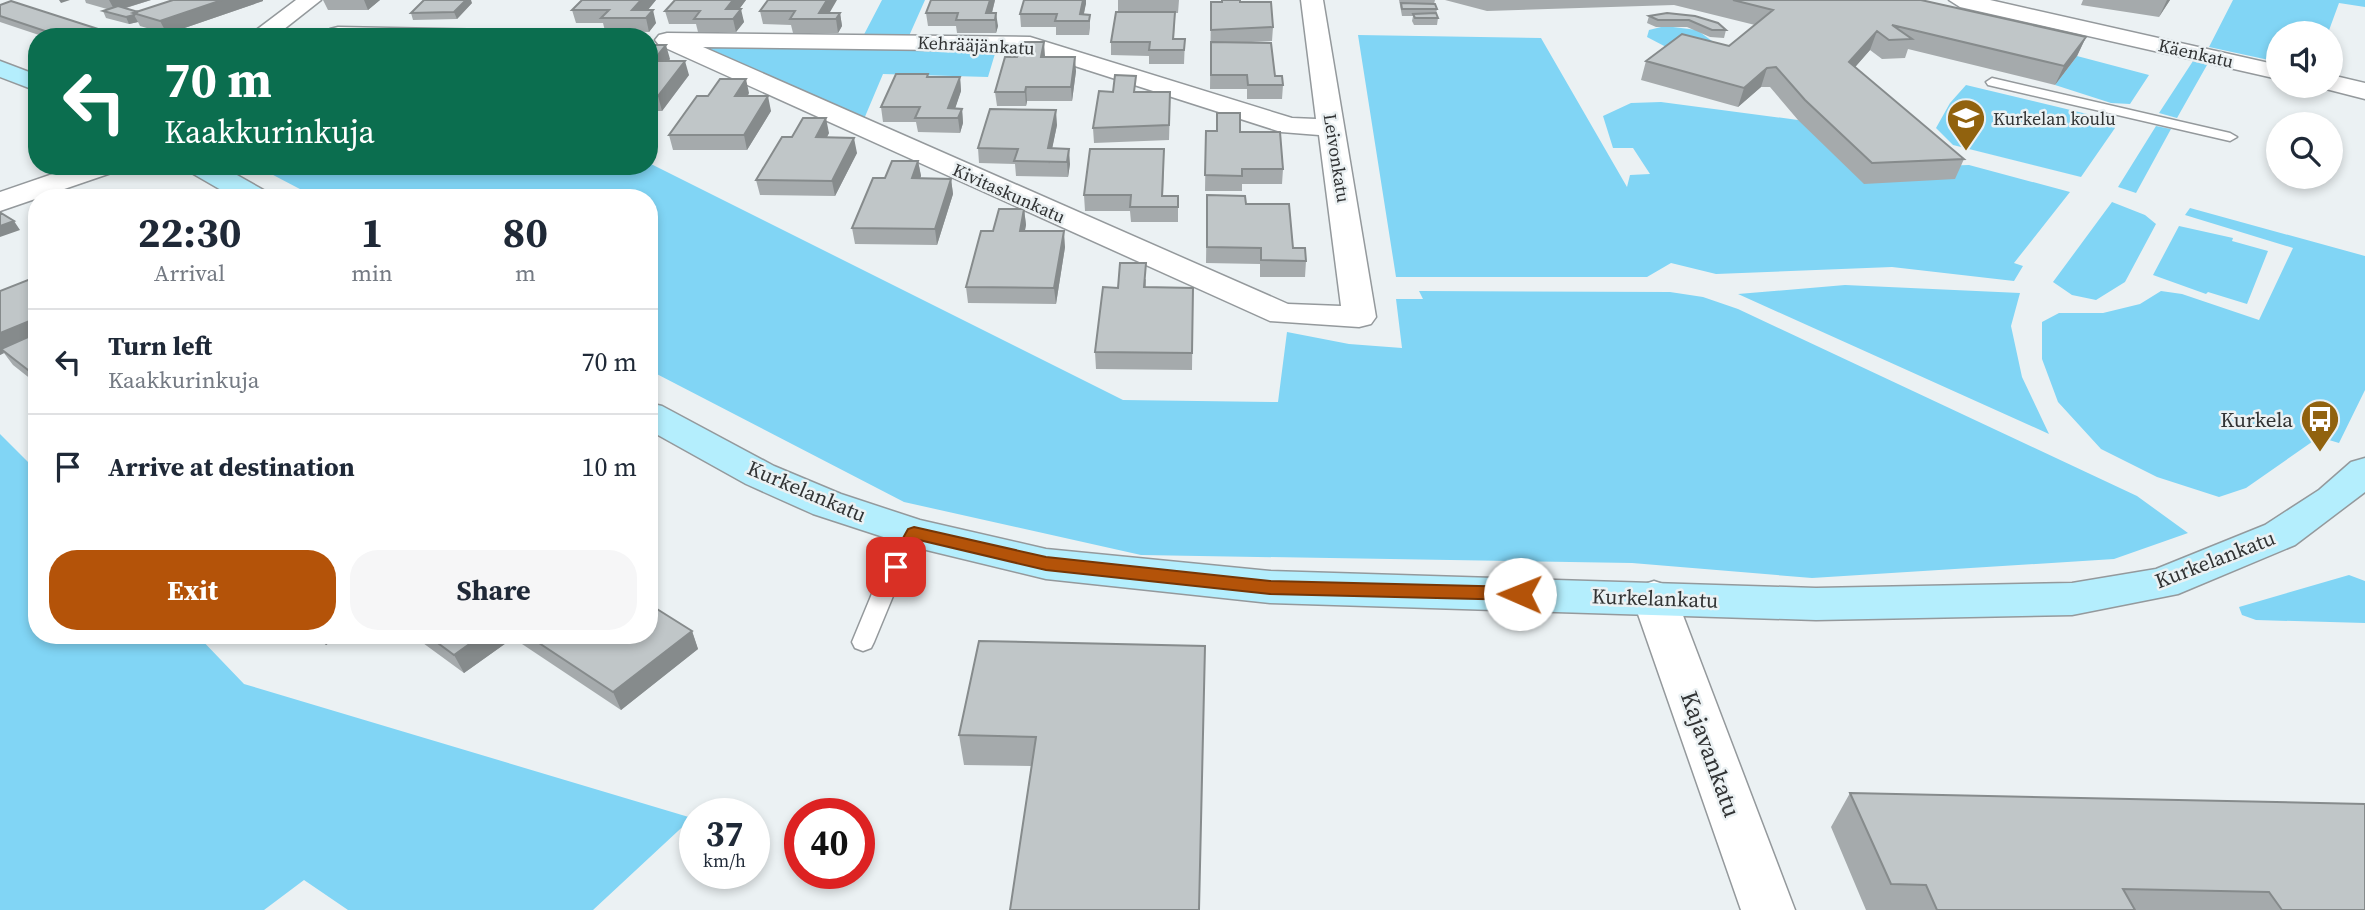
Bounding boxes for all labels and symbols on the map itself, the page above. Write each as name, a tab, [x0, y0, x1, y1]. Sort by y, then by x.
street label: Kehrääjänkatu	[917, 29, 1035, 61]
street label: Käenkatu	[2156, 32, 2236, 74]
school or university icon: Kurkelan koulu	[1945, 97, 1987, 152]
place label: Kurkelan koulu	[1993, 106, 2116, 131]
street label: Leivonkatu	[1318, 112, 1356, 204]
street label: Kivitaskunkatu	[949, 157, 1069, 229]
bus stop icon: Kurkela	[2299, 398, 2341, 453]
place label: Kurkela	[2220, 405, 2293, 434]
street label: Kurkelankatu	[743, 453, 871, 529]
street label: Kurkelankatu	[2151, 523, 2279, 595]
pin	[866, 537, 926, 597]
position arrow	[1483, 557, 1557, 631]
street label: Kurkelankatu	[1591, 581, 1719, 615]
street label: Kajavankatu	[1673, 686, 1749, 822]
speed limit sign: 40	[784, 798, 875, 889]

